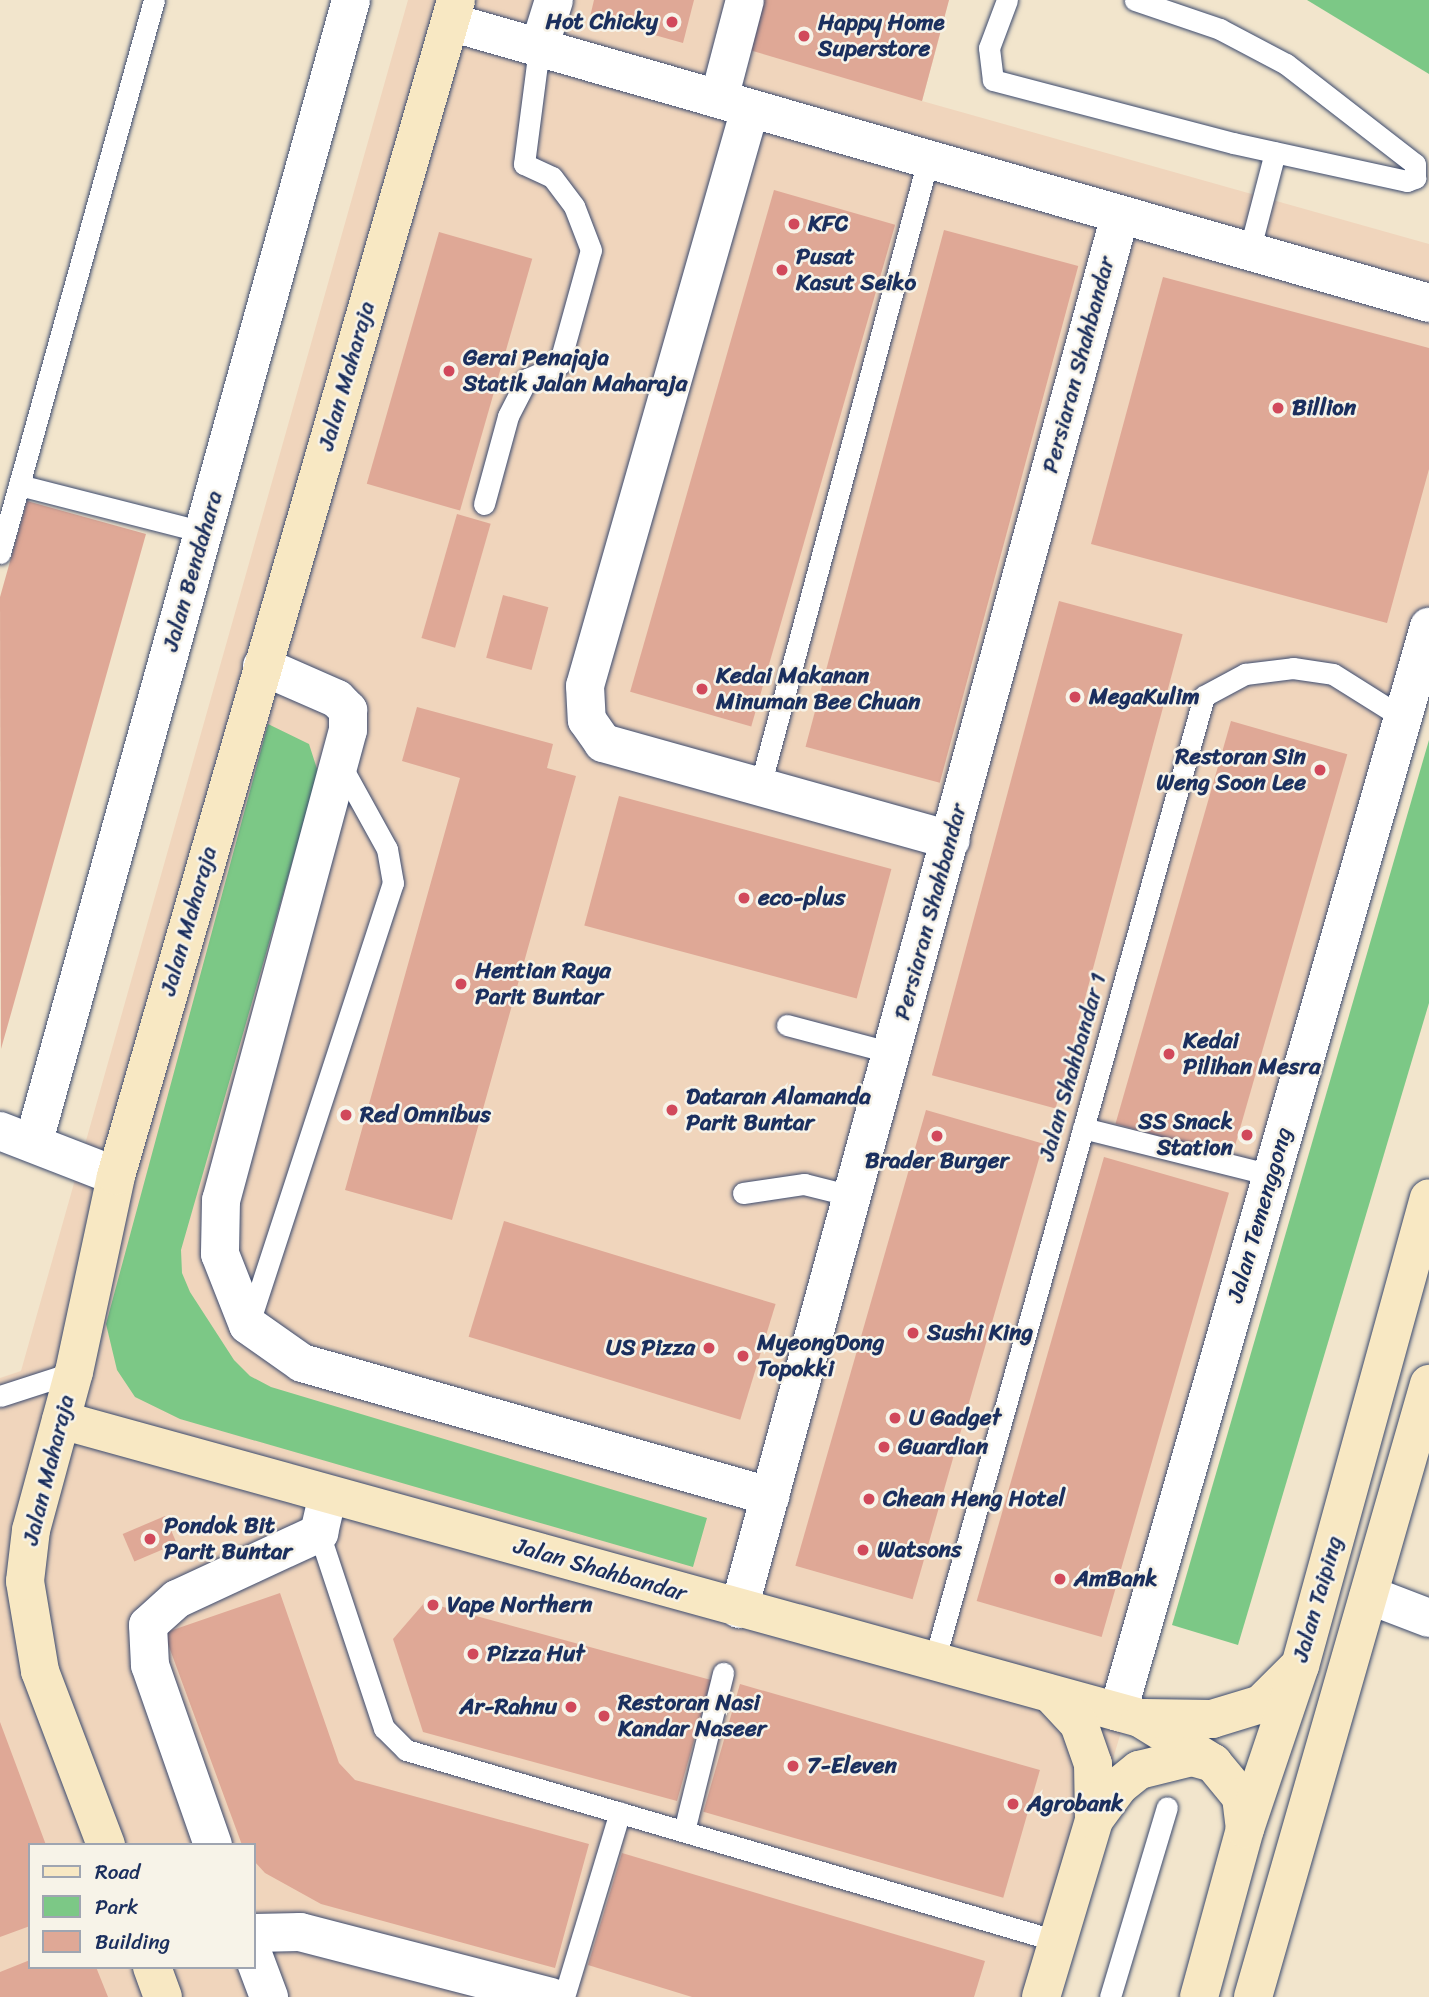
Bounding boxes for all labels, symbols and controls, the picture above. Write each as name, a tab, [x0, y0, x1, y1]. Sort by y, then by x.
place label: Hot Chicky	[546, 8, 658, 36]
place label: Happy Home Superstore	[818, 9, 945, 63]
marker: Hot Chicky	[664, 14, 680, 30]
marker: Happy Home Superstore	[796, 28, 812, 44]
place label: KFC	[808, 210, 848, 238]
marker: KFC	[786, 216, 802, 232]
place label: Pusat Kasut Seiko	[796, 243, 917, 297]
street label: Persiaran Shahbandar	[1037, 254, 1121, 476]
marker: Pusat Kasut Seiko	[774, 262, 790, 278]
street label: Jalan Maharaja	[313, 299, 381, 453]
place label: Gerai Penajaja Statik Jalan Maharaja	[463, 344, 686, 398]
marker: Gerai Penajaja Statik Jalan Maharaja	[441, 363, 457, 379]
place label: Billion	[1292, 394, 1356, 422]
marker: Billion	[1270, 400, 1286, 416]
street label: Jalan Bendahara	[157, 488, 229, 654]
place label: Kedai Makanan Minuman Bee Chuan	[716, 662, 920, 716]
marker: Kedai Makanan Minuman Bee Chuan	[694, 681, 710, 697]
place label: MegaKulim	[1089, 683, 1200, 711]
marker: MegaKulim	[1067, 689, 1083, 705]
place label: Restoran Sin Weng Soon Lee	[1156, 743, 1306, 797]
marker: Restoran Sin Weng Soon Lee	[1312, 762, 1328, 778]
street label: Persiaran Shahbandar	[889, 801, 973, 1023]
street label: Jalan Maharaja	[155, 844, 223, 998]
place label: eco-plus	[758, 884, 845, 912]
marker: eco-plus	[736, 890, 752, 906]
place label: Hentian Raya Parit Buntar	[475, 957, 611, 1011]
street label: Jalan Shahbandar 1	[1033, 970, 1113, 1164]
marker: Hentian Raya Parit Buntar	[453, 976, 469, 992]
place label: Kedai Pilihan Mesra	[1183, 1027, 1320, 1081]
marker: Kedai Pilihan Mesra	[1161, 1046, 1177, 1062]
place label: Dataran Alamanda Parit Buntar	[686, 1083, 871, 1137]
place label: Red Omnibus	[360, 1101, 490, 1129]
marker: Dataran Alamanda Parit Buntar	[664, 1102, 680, 1118]
marker: Red Omnibus	[338, 1107, 354, 1123]
place label: SS Snack Station	[1136, 1108, 1233, 1162]
street label: Jalan Temenggong	[1222, 1124, 1298, 1306]
marker: SS Snack Station	[1239, 1127, 1255, 1143]
marker: Brader Burger	[929, 1128, 945, 1144]
place label: Brader Burger	[865, 1147, 1009, 1175]
place label: Sushi King	[927, 1319, 1033, 1347]
marker: Sushi King	[905, 1325, 921, 1341]
place label: MyeongDong Topokki	[757, 1329, 884, 1383]
place label: US Pizza	[606, 1334, 695, 1362]
marker: US Pizza	[701, 1340, 717, 1356]
marker: MyeongDong Topokki	[735, 1348, 751, 1364]
street label: Jalan Maharaja	[17, 1393, 81, 1547]
place label: U Gadget	[909, 1404, 1001, 1432]
marker: U Gadget	[887, 1410, 903, 1426]
place label: Guardian	[898, 1433, 988, 1461]
marker: Guardian	[876, 1439, 892, 1455]
place label: Chean Heng Hotel	[883, 1485, 1066, 1513]
marker: Chean Heng Hotel	[861, 1491, 877, 1507]
place label: Pondok Bit Parit Buntar	[164, 1512, 292, 1566]
marker: Pondok Bit Parit Buntar	[142, 1531, 158, 1547]
street label: Jalan Shahbandar	[511, 1532, 689, 1608]
street label: Jalan Taiping	[1287, 1533, 1349, 1665]
place label: Watsons	[877, 1536, 962, 1564]
marker: Watsons	[855, 1542, 871, 1558]
place label: AmBank	[1074, 1565, 1157, 1593]
marker: AmBank	[1052, 1571, 1068, 1587]
place label: Vape Northern	[447, 1591, 593, 1619]
marker: Vape Northern	[425, 1597, 441, 1613]
place label: Pizza Hut	[487, 1640, 585, 1668]
marker: Pizza Hut	[465, 1646, 481, 1662]
place label: Restoran Nasi Kandar Naseer	[618, 1689, 765, 1743]
place label: Ar-Rahnu	[459, 1693, 557, 1721]
marker: Ar-Rahnu	[563, 1699, 579, 1715]
marker: Restoran Nasi Kandar Naseer	[596, 1708, 612, 1724]
place label: 7-Eleven	[807, 1752, 897, 1780]
marker: 7-Eleven	[785, 1758, 801, 1774]
place label: Agrobank	[1027, 1790, 1123, 1818]
marker: Agrobank	[1005, 1796, 1021, 1812]
legend	[28, 1843, 256, 1969]
text: Road	[95, 1853, 140, 1891]
text: Park	[95, 1888, 138, 1926]
text: Building	[95, 1923, 170, 1961]

